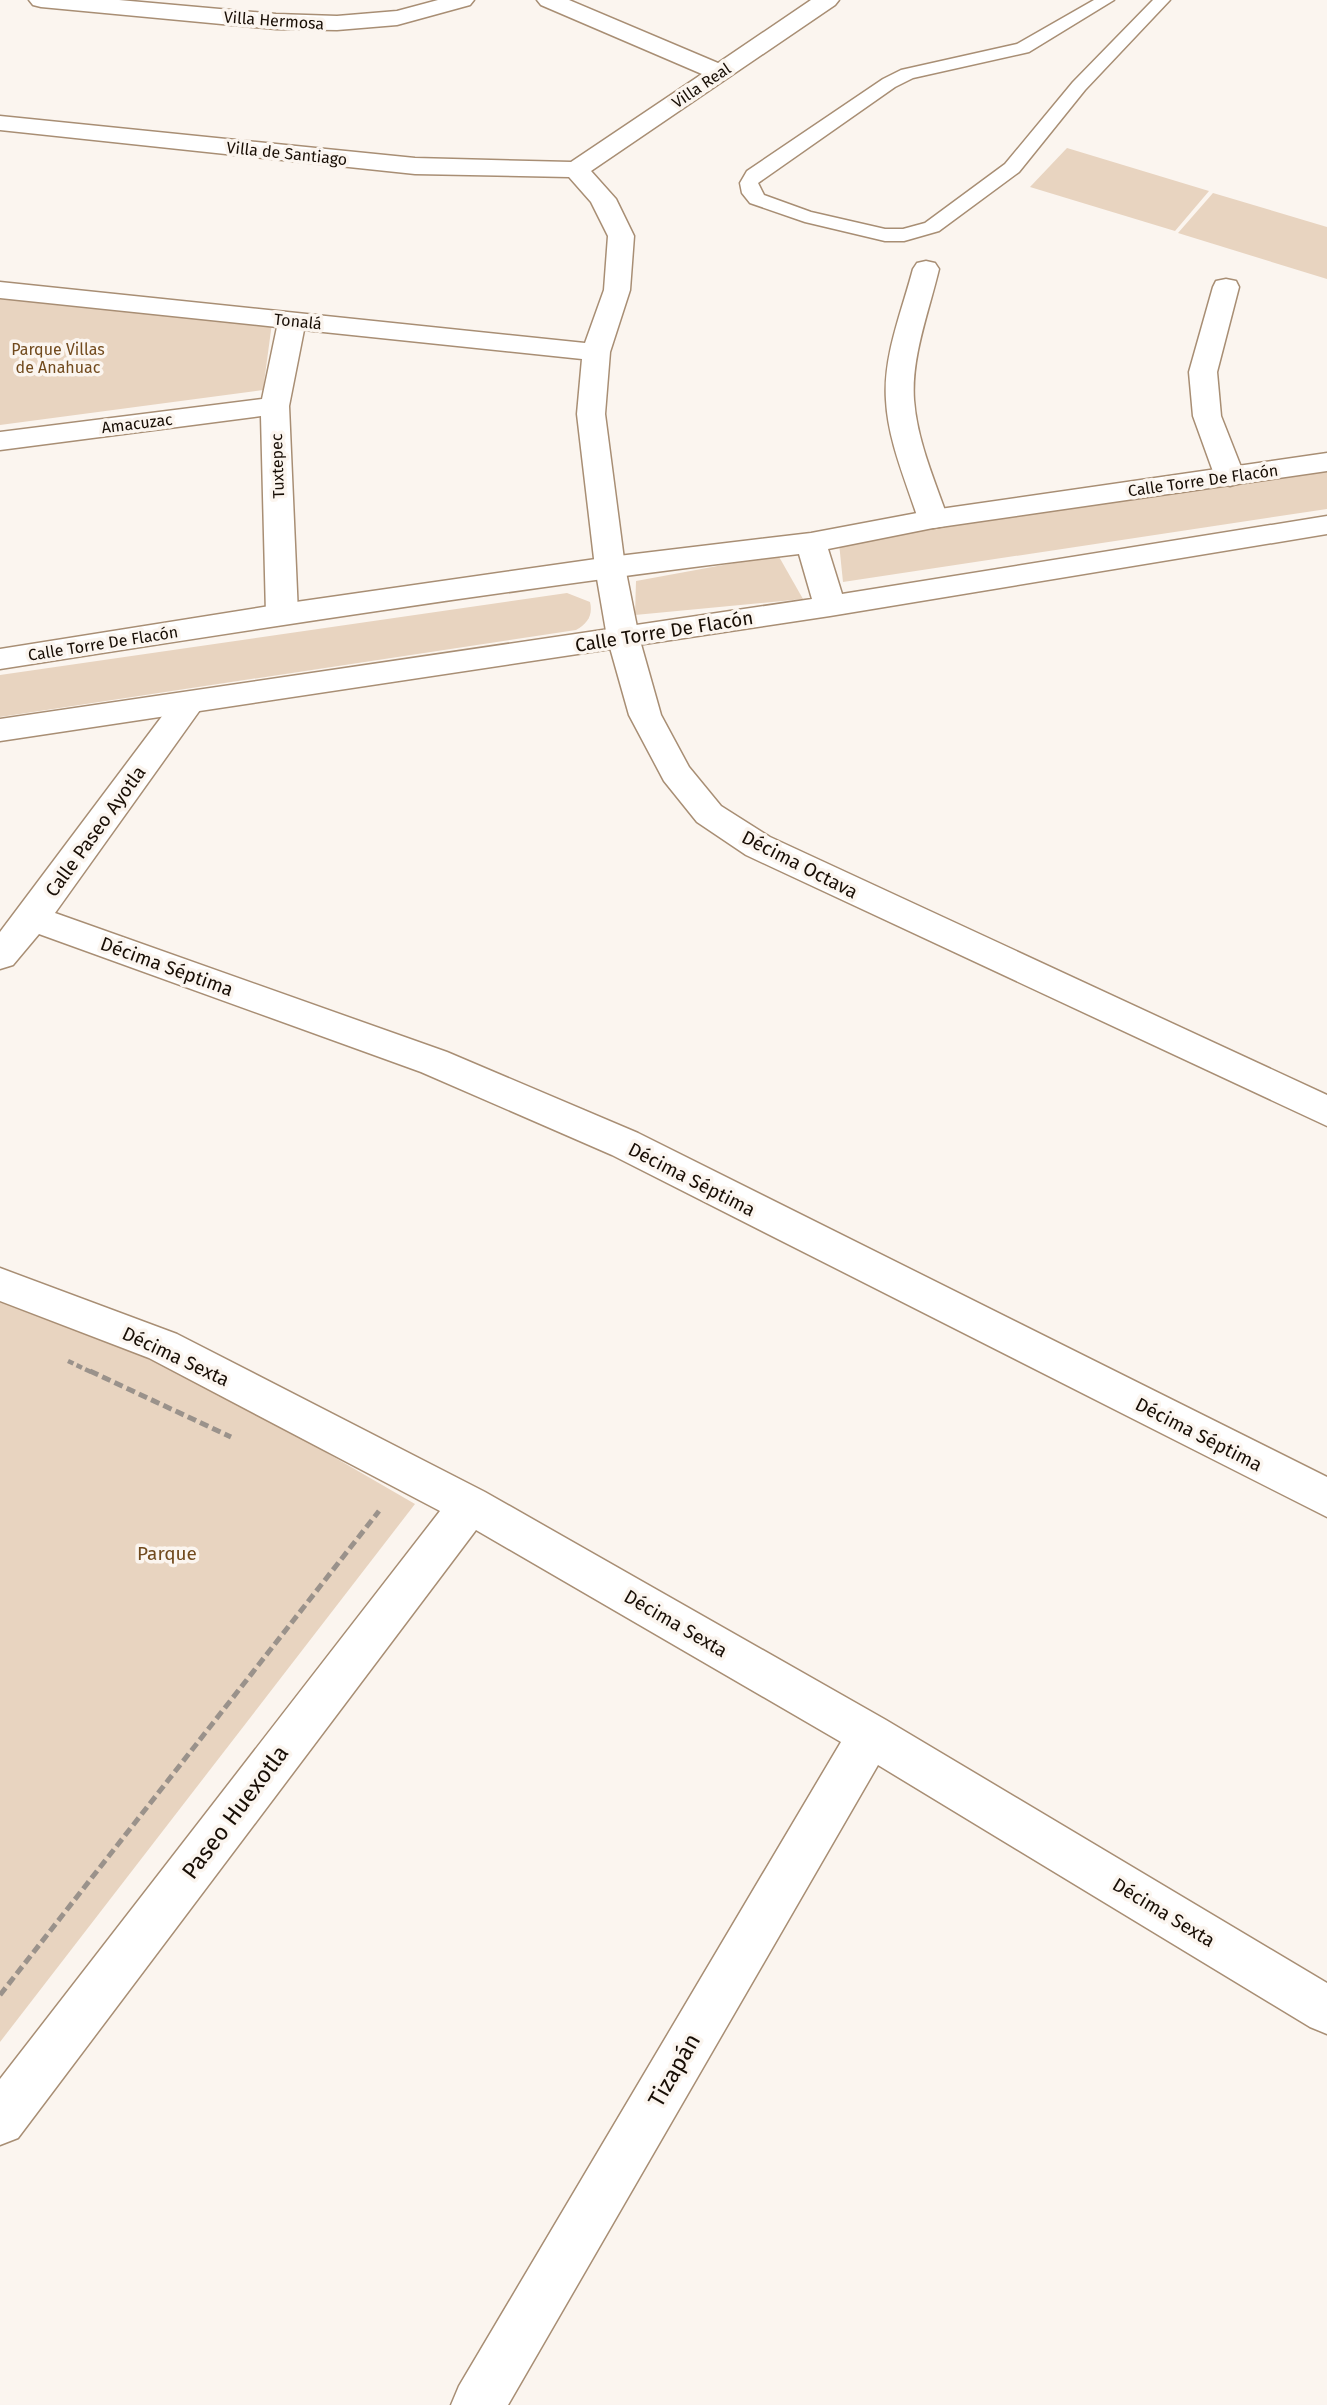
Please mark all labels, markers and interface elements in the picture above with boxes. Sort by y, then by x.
street label: Villa Hermosa [223,8,325,33]
street label: Villa Real [668,59,735,112]
street label: Villa de Santiago [226,138,348,169]
street label: Tonalá [273,310,323,333]
park label: Parque Villas de Anahuac [11,340,105,377]
street label: Amacuzac [100,410,174,437]
street label: Tuxtepec [267,433,288,499]
street label: Calle Torre De Flacón [1127,461,1279,500]
street label: Calle Torre De Flacón [573,606,755,657]
street label: Calle Torre De Flacón [27,622,179,665]
street label: Calle Paseo Ayotla [40,761,151,901]
street label: Décima Octava [738,825,862,904]
street label: Décima Séptima [97,932,236,1001]
street label: Décima Séptima [624,1138,759,1221]
street label: Décima Sexta [119,1322,233,1391]
street label: Décima Séptima [1131,1393,1266,1476]
park label: Parque [137,1542,197,1565]
street label: Décima Sexta [620,1585,732,1662]
street label: Paseo Huexotla [176,1740,294,1884]
street label: Décima Sexta [1108,1873,1219,1952]
street label: Tizapán [642,2028,706,2112]

